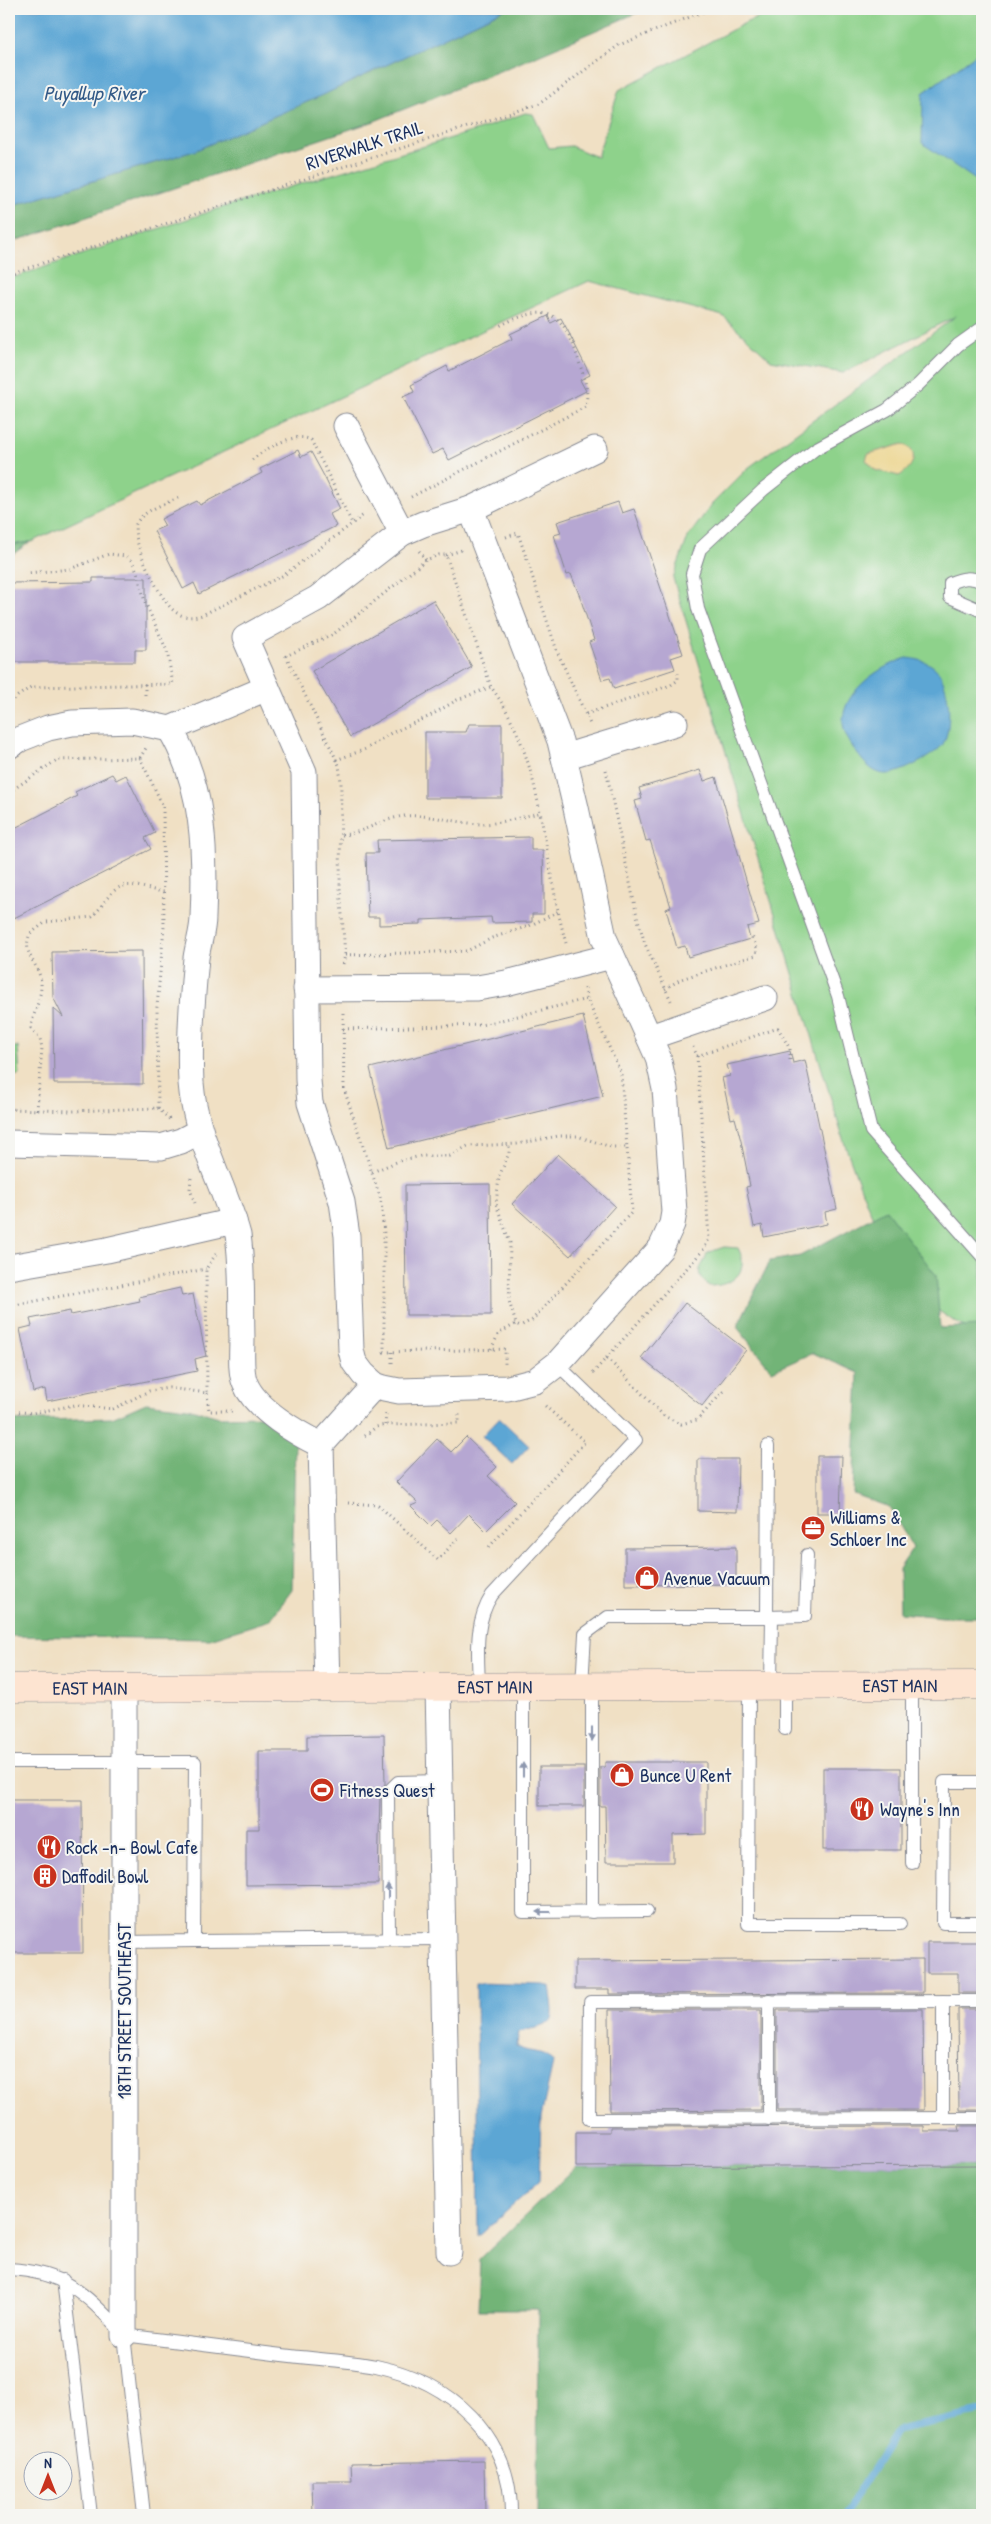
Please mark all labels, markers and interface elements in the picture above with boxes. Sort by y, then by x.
water label: Puyallup River [44,79,147,107]
street label: RIVERWALK TRAIL [302,114,426,176]
place label: Williams & Schloer Inc [830,1504,907,1552]
office icon: Williams & Schloer Inc [800,1515,826,1541]
shop icon: Avenue Vacuum [634,1565,660,1591]
place label: Avenue Vacuum [664,1565,770,1591]
street label: EAST MAIN [863,1672,937,1698]
street label: EAST MAIN [458,1673,532,1700]
street label: EAST MAIN [53,1675,127,1701]
one-way arrow [588,1727,596,1743]
one-way arrow [519,1761,527,1777]
shop icon: Bunce U Rent [609,1762,635,1788]
place label: Bunce U Rent [640,1762,732,1788]
sports icon: Fitness Quest [309,1777,335,1803]
place label: Fitness Quest [339,1777,435,1803]
restaurant icon: Wayne's Inn [849,1796,875,1822]
place label: Wayne's Inn [880,1796,960,1822]
restaurant icon: Rock -n- Bowl Cafe [36,1834,62,1860]
place label: Rock -n- Bowl Cafe [66,1834,198,1860]
building icon: Daffodil Bowl [32,1863,58,1889]
place label: Daffodil Bowl [62,1863,149,1889]
one-way arrow [384,1882,392,1898]
one-way arrow [535,1908,551,1916]
street label: 18TH STREET SOUTHEAST [111,1922,137,2099]
north arrow [22,2452,72,2502]
text: N [44,2453,52,2472]

